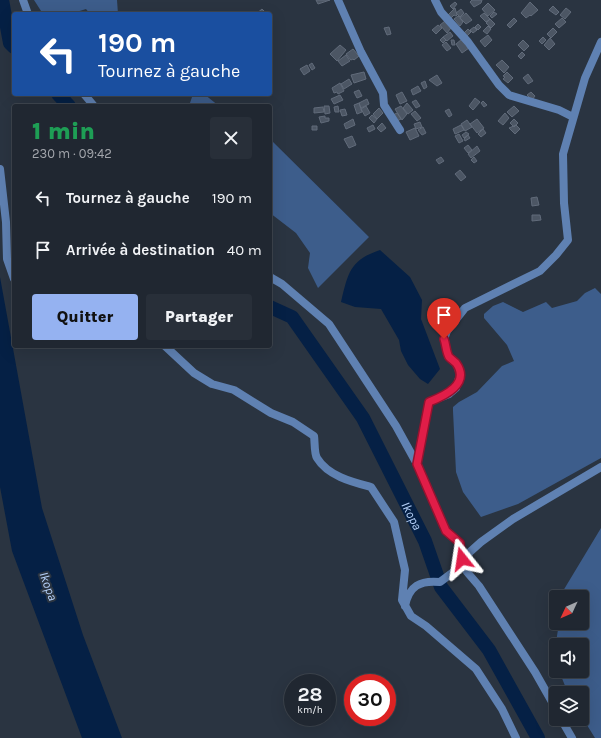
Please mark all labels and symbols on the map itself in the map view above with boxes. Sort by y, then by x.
pin [427,298,461,339]
water label: Ikopa [398,499,425,533]
position arrow [441,538,483,580]
water label: Ikopa [36,570,61,603]
north arrow [549,590,589,630]
speed limit sign: 30 [344,674,396,726]

